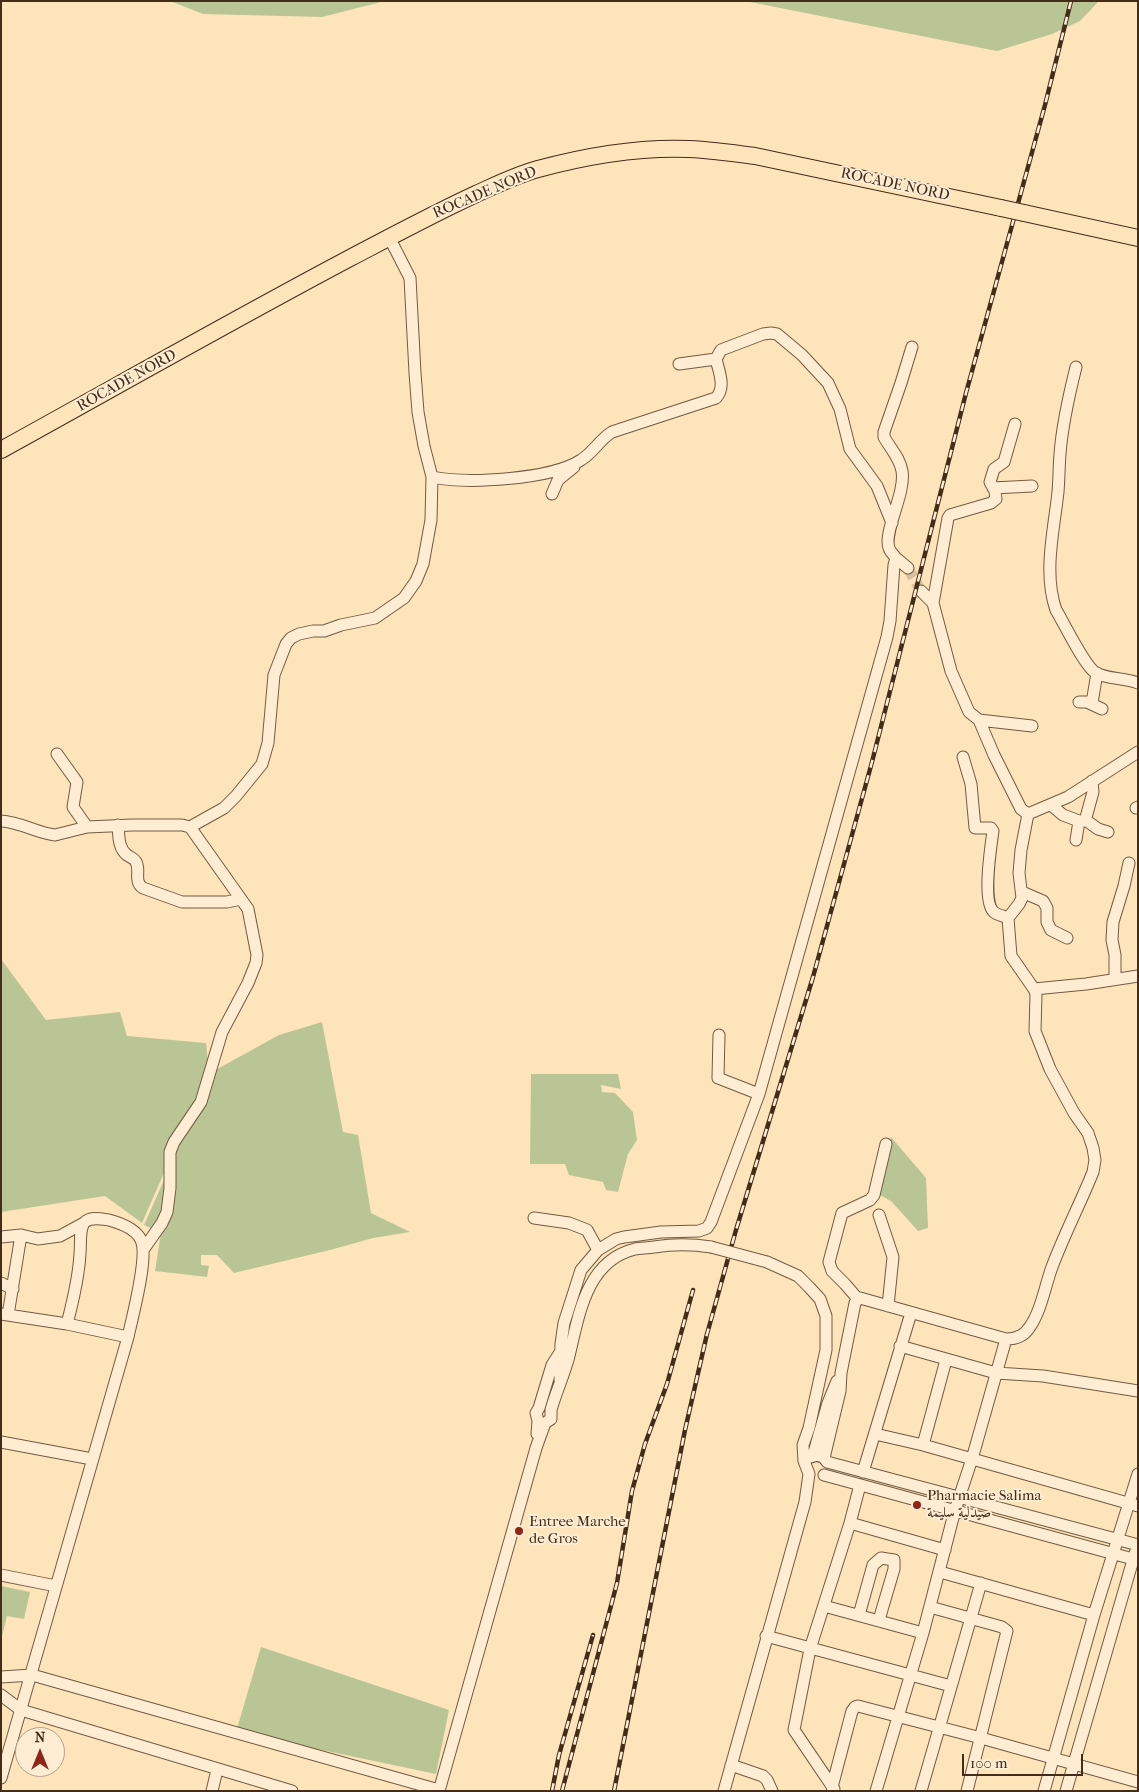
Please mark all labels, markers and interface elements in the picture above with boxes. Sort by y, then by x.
street label: ROCADE NORD [430,163,540,223]
street label: ROCADE NORD [839,165,951,205]
street label: ROCADE NORD [74,346,180,416]
place label: Pharmacie Salima صيدلية سليمة [927,1487,1041,1522]
marker: Pharmacie Salima صيدلية سليمة [911,1499,923,1511]
place label: Entree Marche de Gros [529,1513,626,1548]
marker: Entree Marche de Gros [513,1525,525,1537]
north arrow [15,1727,65,1777]
text: N [35,1729,45,1746]
scale bar [964,1744,1085,1776]
text: 100 m [970,1754,1008,1772]

